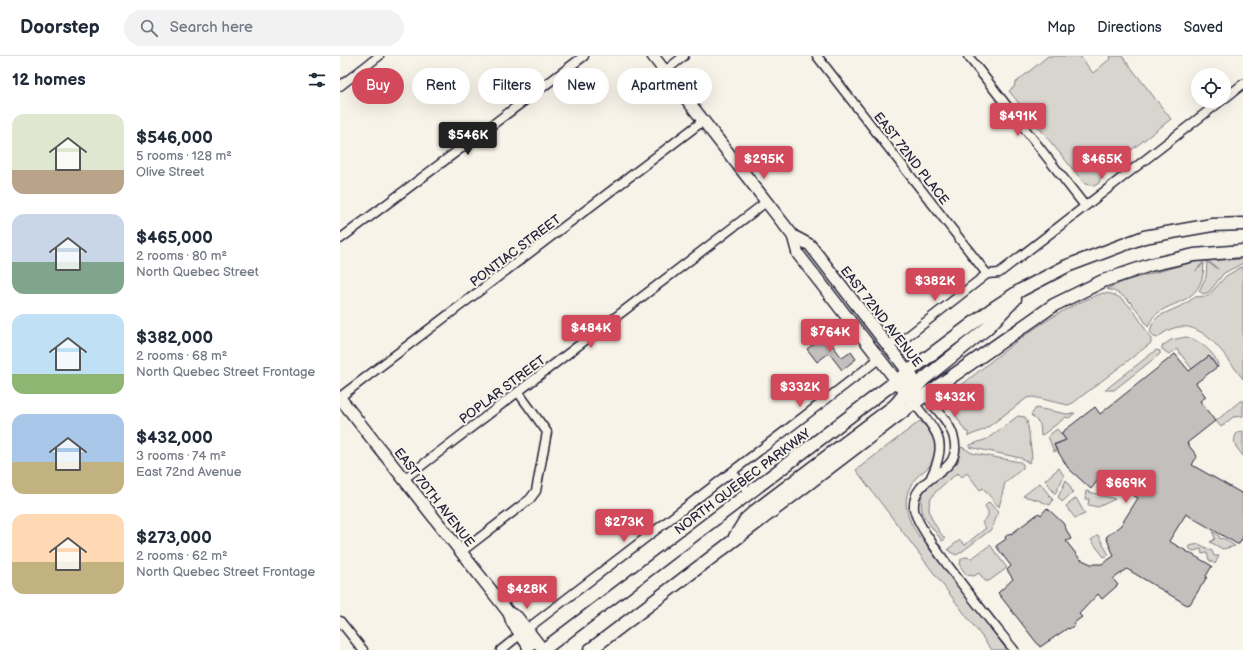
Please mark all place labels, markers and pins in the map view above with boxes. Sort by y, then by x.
pin: $491K [990,103,1046,137]
pin: $546K [440,122,496,156]
pin: $295K [736,146,792,180]
pin: $465K [1074,146,1130,180]
pin: $382K [907,268,963,302]
pin: $484K [563,315,619,349]
pin: $764K [802,319,858,353]
pin: $332K [772,374,828,408]
pin: $432K [927,384,983,418]
pin: $669K [1098,470,1154,504]
pin: $273K [596,509,652,543]
pin: $428K [499,576,555,610]

